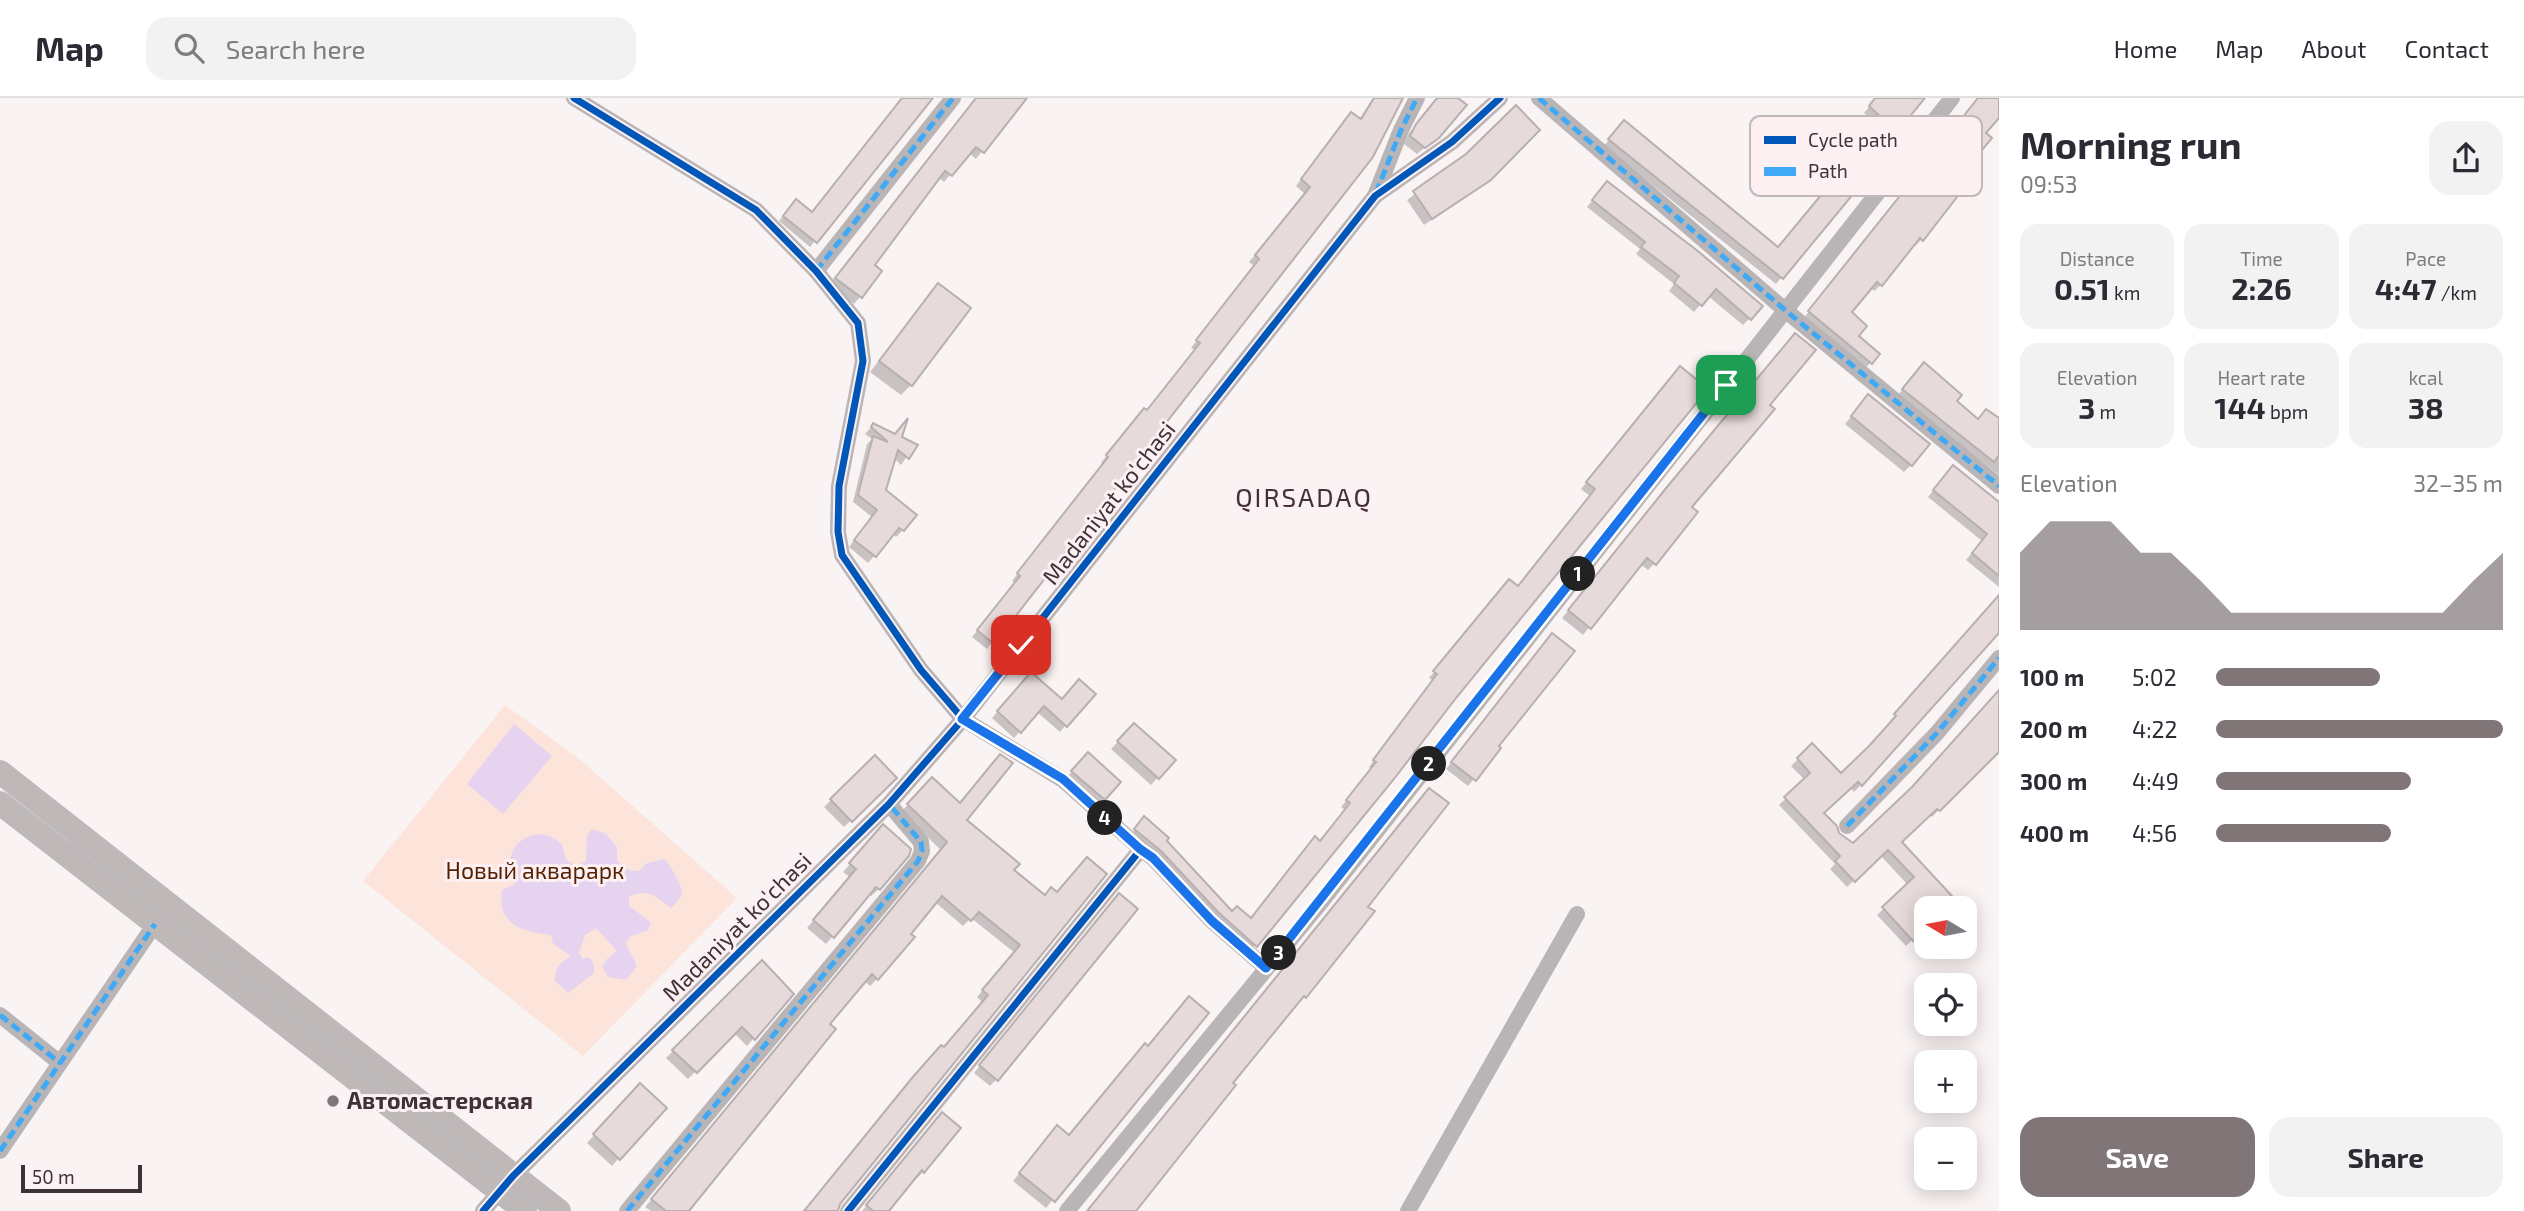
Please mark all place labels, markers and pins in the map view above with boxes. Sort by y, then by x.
pin [1696,355,1756,415]
pin: 1 [1560,556,1596,592]
pin [991,615,1051,675]
pin: 2 [1412,746,1446,782]
pin: 4 [1088,800,1122,836]
pin: 3 [1262,936,1296,970]
place label: Автомастерская [347,1086,533,1114]
marker: Автомастерская [325,1093,341,1109]

